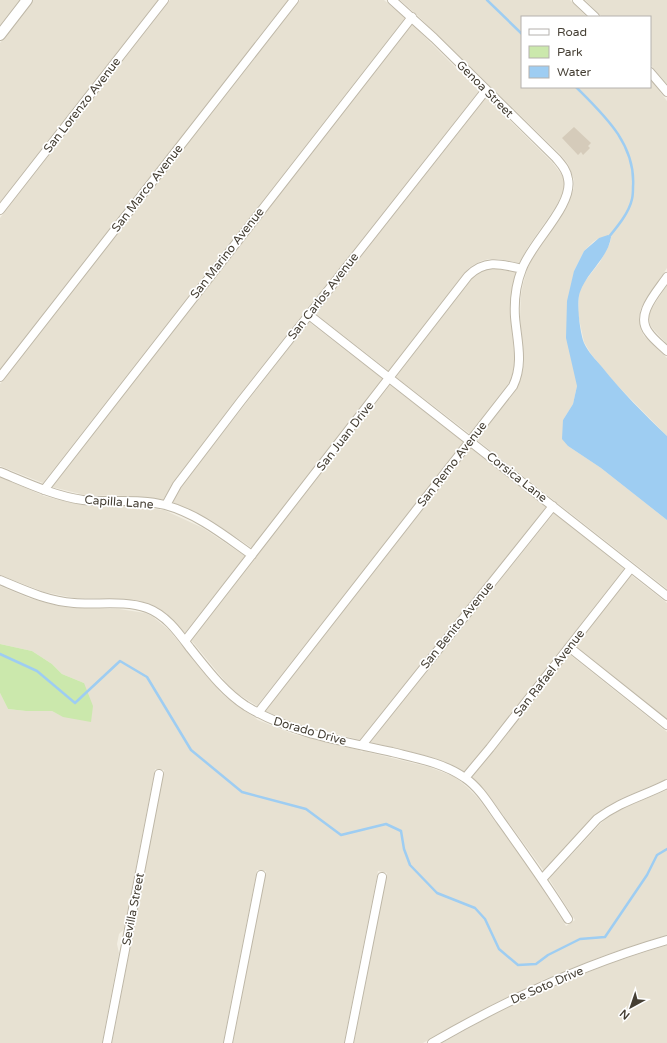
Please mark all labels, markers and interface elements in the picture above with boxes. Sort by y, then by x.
legend [521,16,651,88]
text: Road [557,25,587,39]
text: Park [557,45,583,59]
street label: San Lorenzo Avenue [41,55,124,155]
street label: Genoa Street [454,58,517,121]
text: Water [557,65,592,79]
street label: San Marco Avenue [109,141,186,234]
street label: San Marino Avenue [187,205,267,301]
street label: San Carlos Avenue [285,250,361,342]
street label: San Juan Drive [314,398,377,473]
street label: San Remo Avenue [414,418,490,509]
street label: Corsica Lane [484,449,550,505]
street label: Capilla Lane [84,493,154,511]
street label: San Benito Avenue [418,579,496,671]
street label: San Rafael Avenue [511,626,587,719]
street label: Dorado Drive [272,714,348,748]
street label: Sevilla Street [119,871,147,946]
street label: De Soto Drive [508,963,586,1007]
north arrow [611,987,651,1027]
text: N [617,1006,632,1022]

